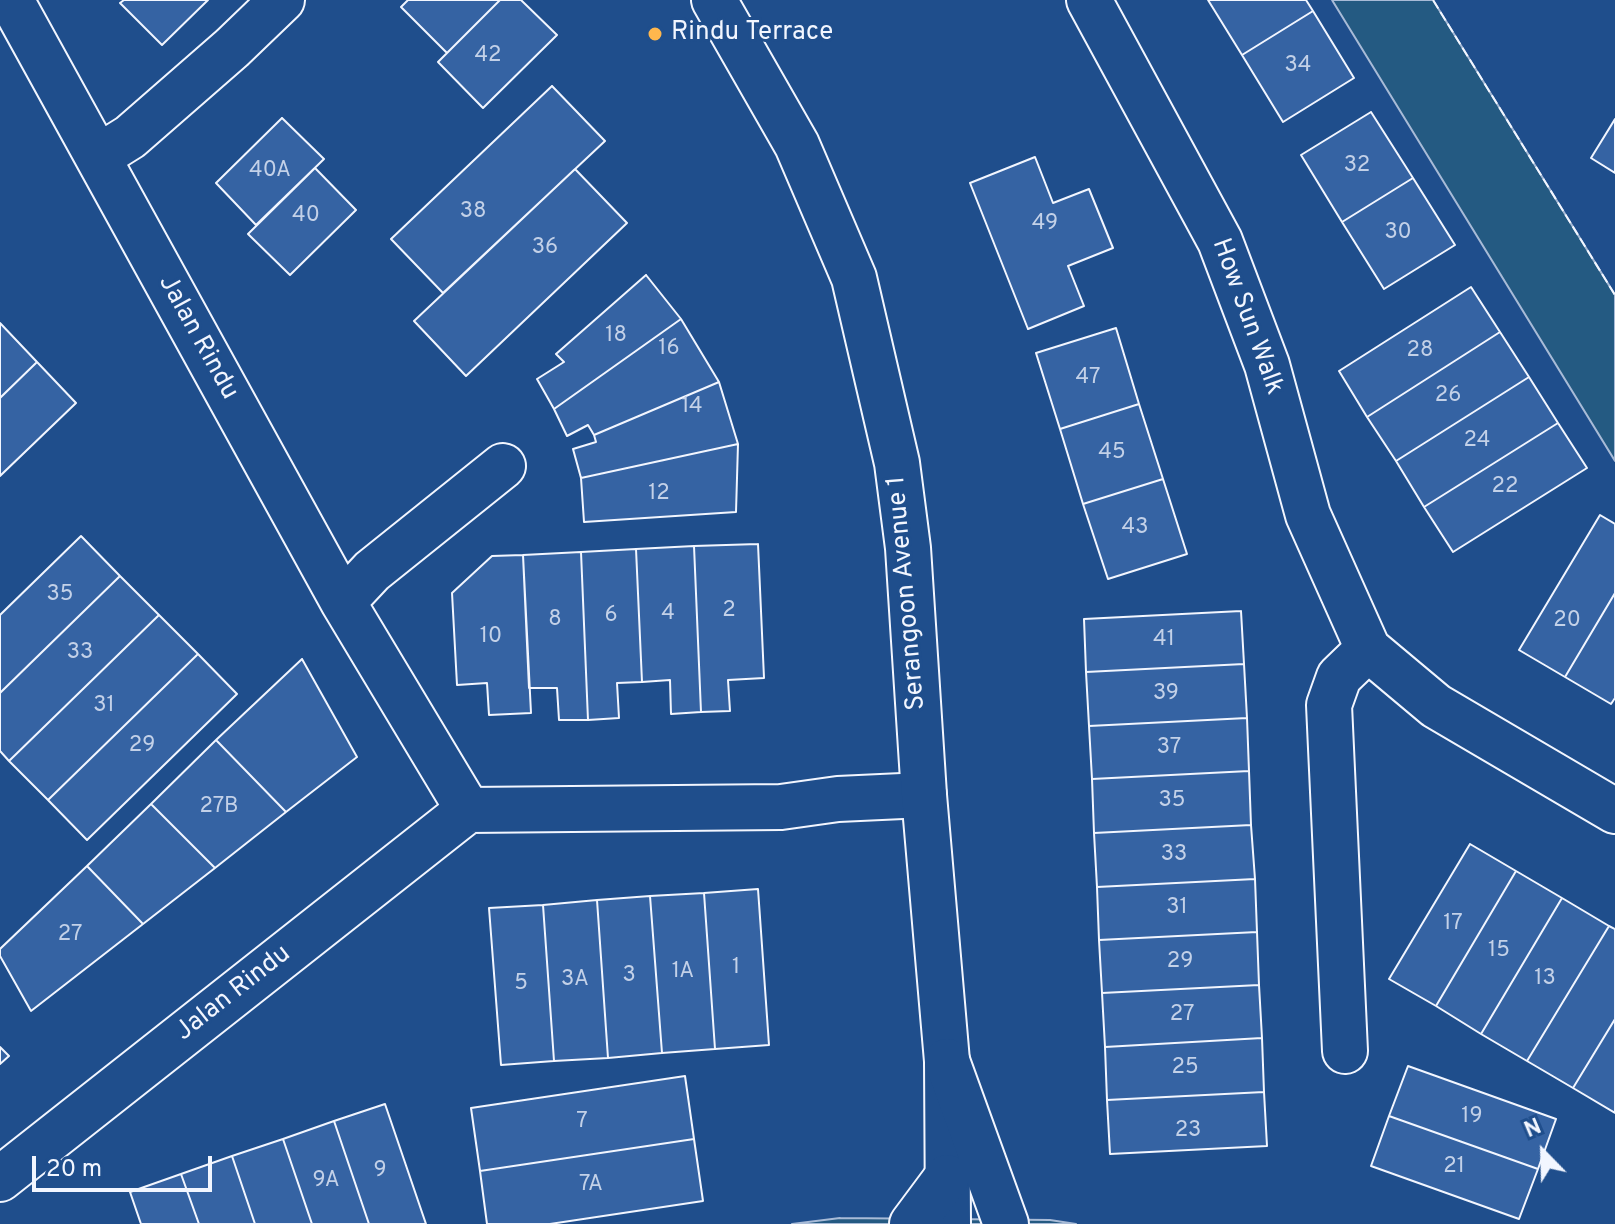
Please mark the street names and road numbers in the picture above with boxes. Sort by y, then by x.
street label: How Sun Walk [1203,235,1289,399]
street label: Jalan Rindu [150,270,244,406]
street label: Serangoon Avenue 1 [882,474,934,712]
street label: Jalan Rindu [170,939,298,1049]

